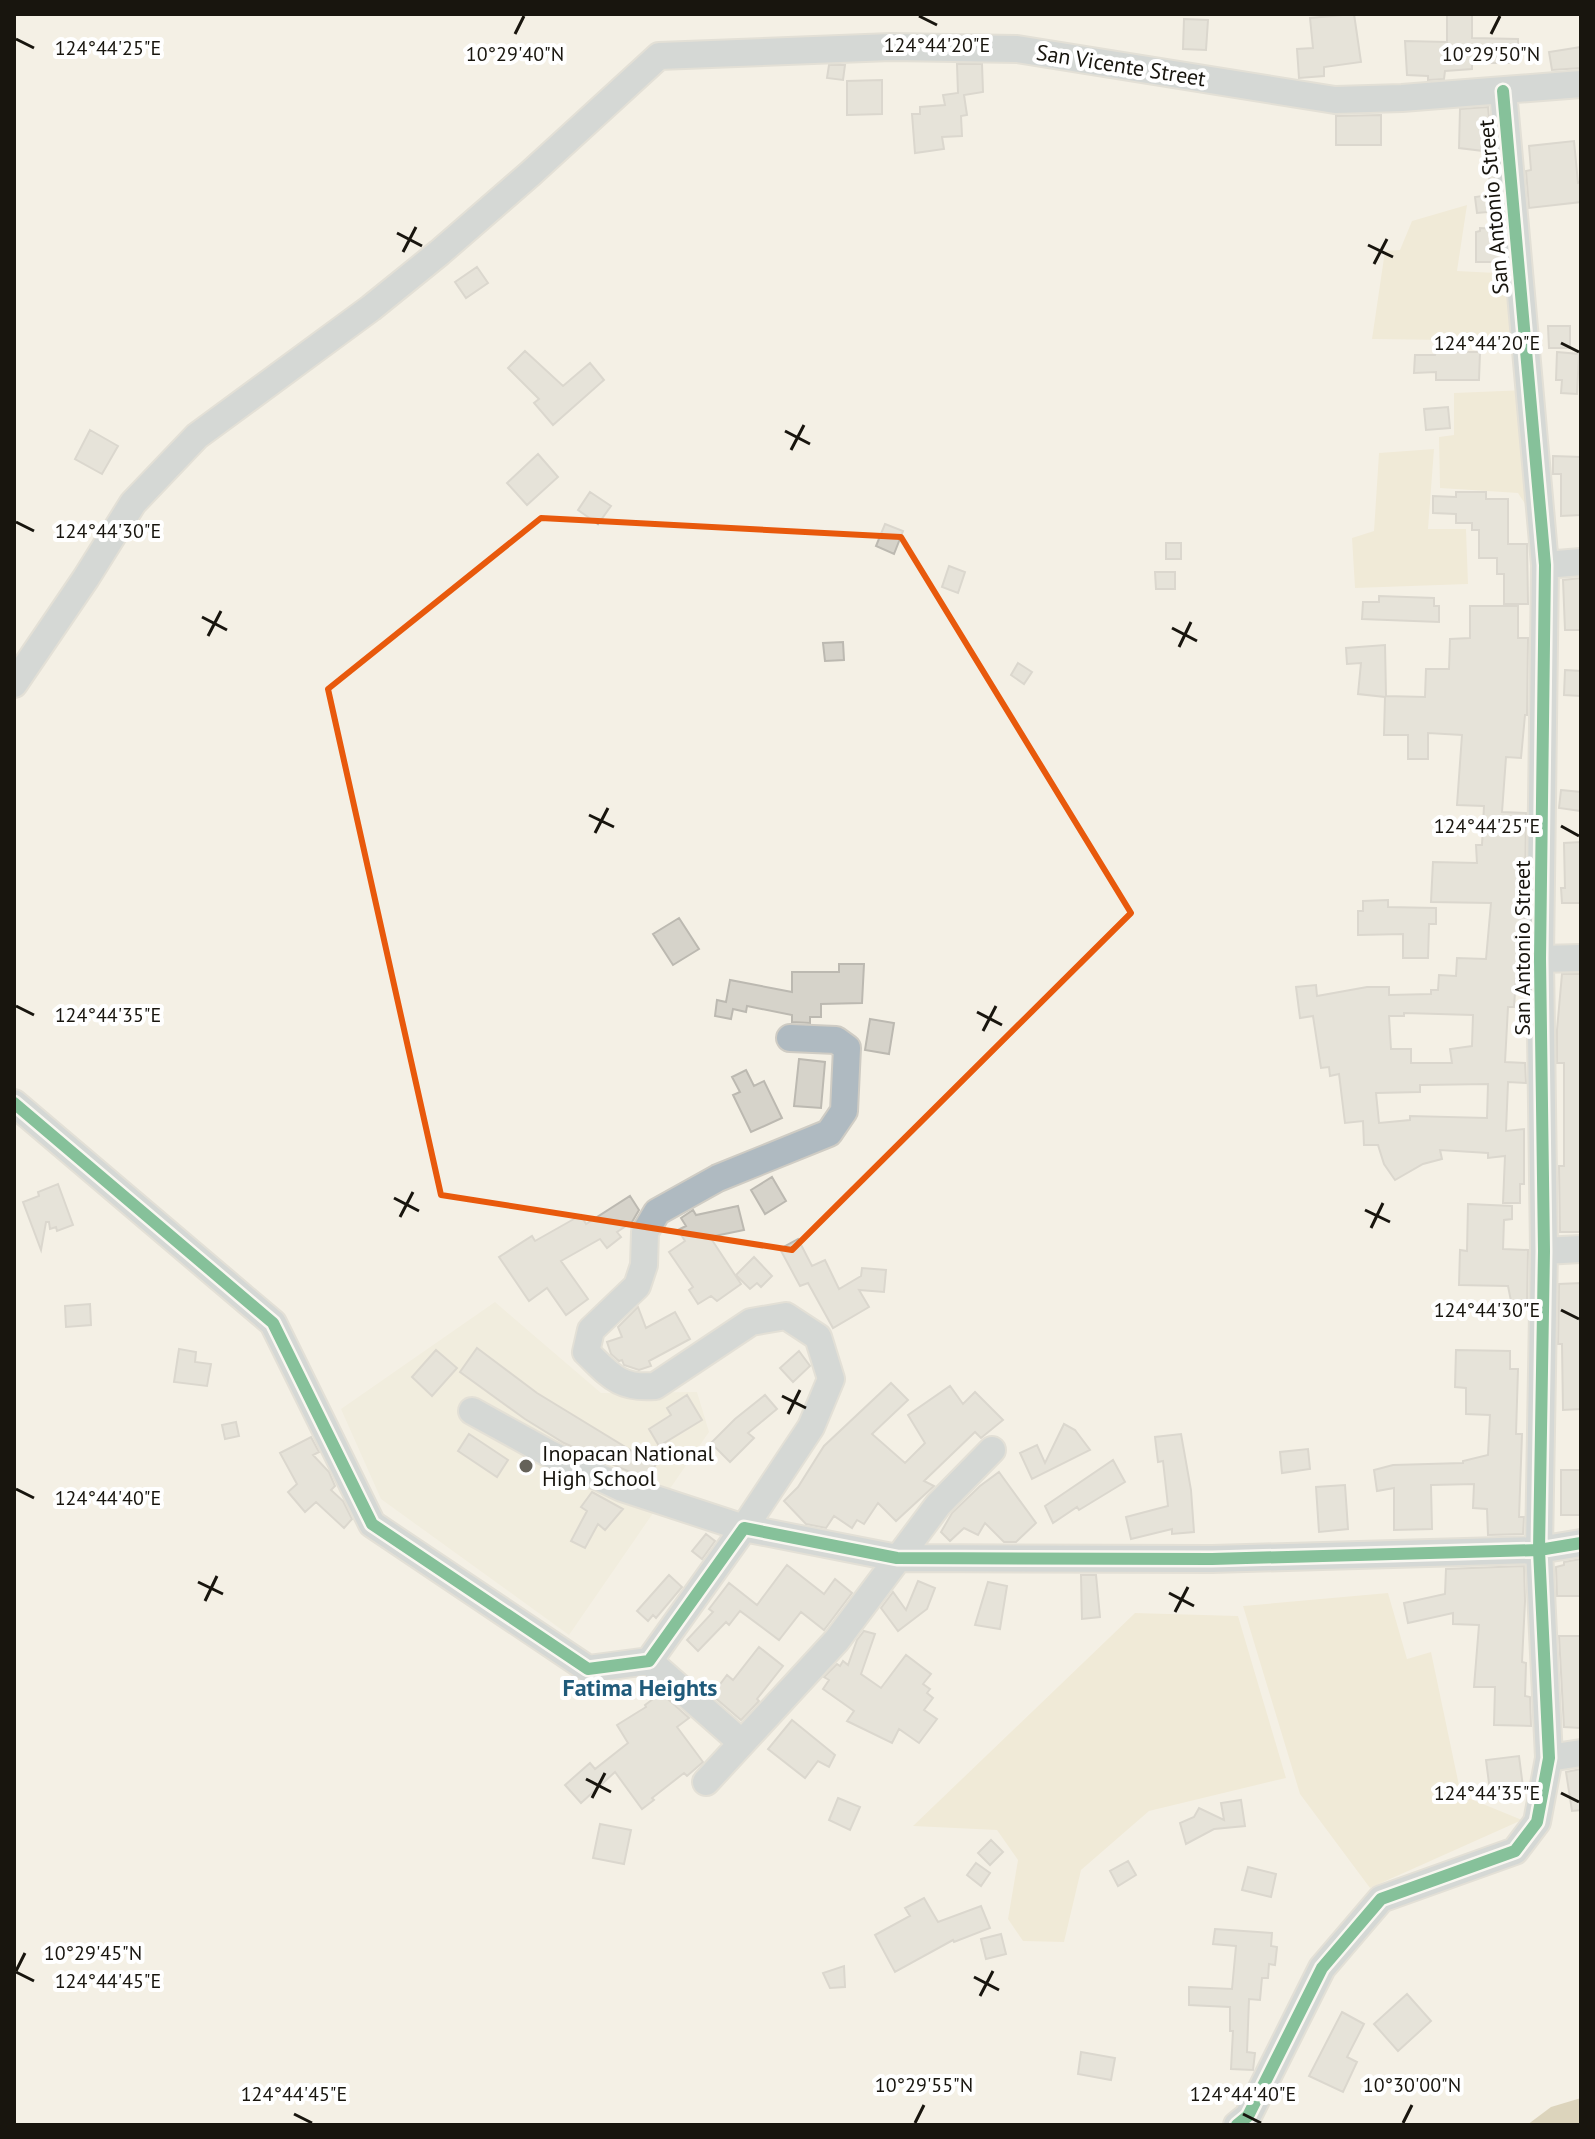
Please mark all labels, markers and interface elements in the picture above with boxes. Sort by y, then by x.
text: 124°44'20"E [884,32,990,58]
text: 124°44'25"E [55,35,161,61]
street label: San Vicente Street [1034,38,1208,92]
text: 10°29'40"N [466,41,564,67]
text: 10°29'50"N [1442,41,1540,67]
street label: San Antonio Street [1471,118,1515,296]
text: 124°44'20"E [1434,330,1540,356]
text: 124°44'30"E [55,518,161,544]
text: 124°44'25"E [1434,813,1540,839]
street label: San Antonio Street [1508,860,1536,1036]
text: 124°44'35"E [55,1002,161,1028]
text: 124°44'30"E [1434,1297,1540,1323]
place label: Inopacan National High School [542,1439,715,1492]
marker: Inopacan National High School [517,1457,535,1475]
text: 124°44'40"E [55,1485,161,1511]
district label: Fatima Heights [563,1672,717,1703]
text: 124°44'35"E [1434,1780,1540,1806]
text: 10°29'45"N [44,1940,142,1966]
text: 124°44'45"E [55,1968,161,1994]
text: 10°29'55"N [875,2072,973,2098]
text: 10°30'00"N [1363,2072,1461,2098]
text: 124°44'45"E [241,2081,347,2107]
text: 124°44'40"E [1190,2081,1296,2107]

